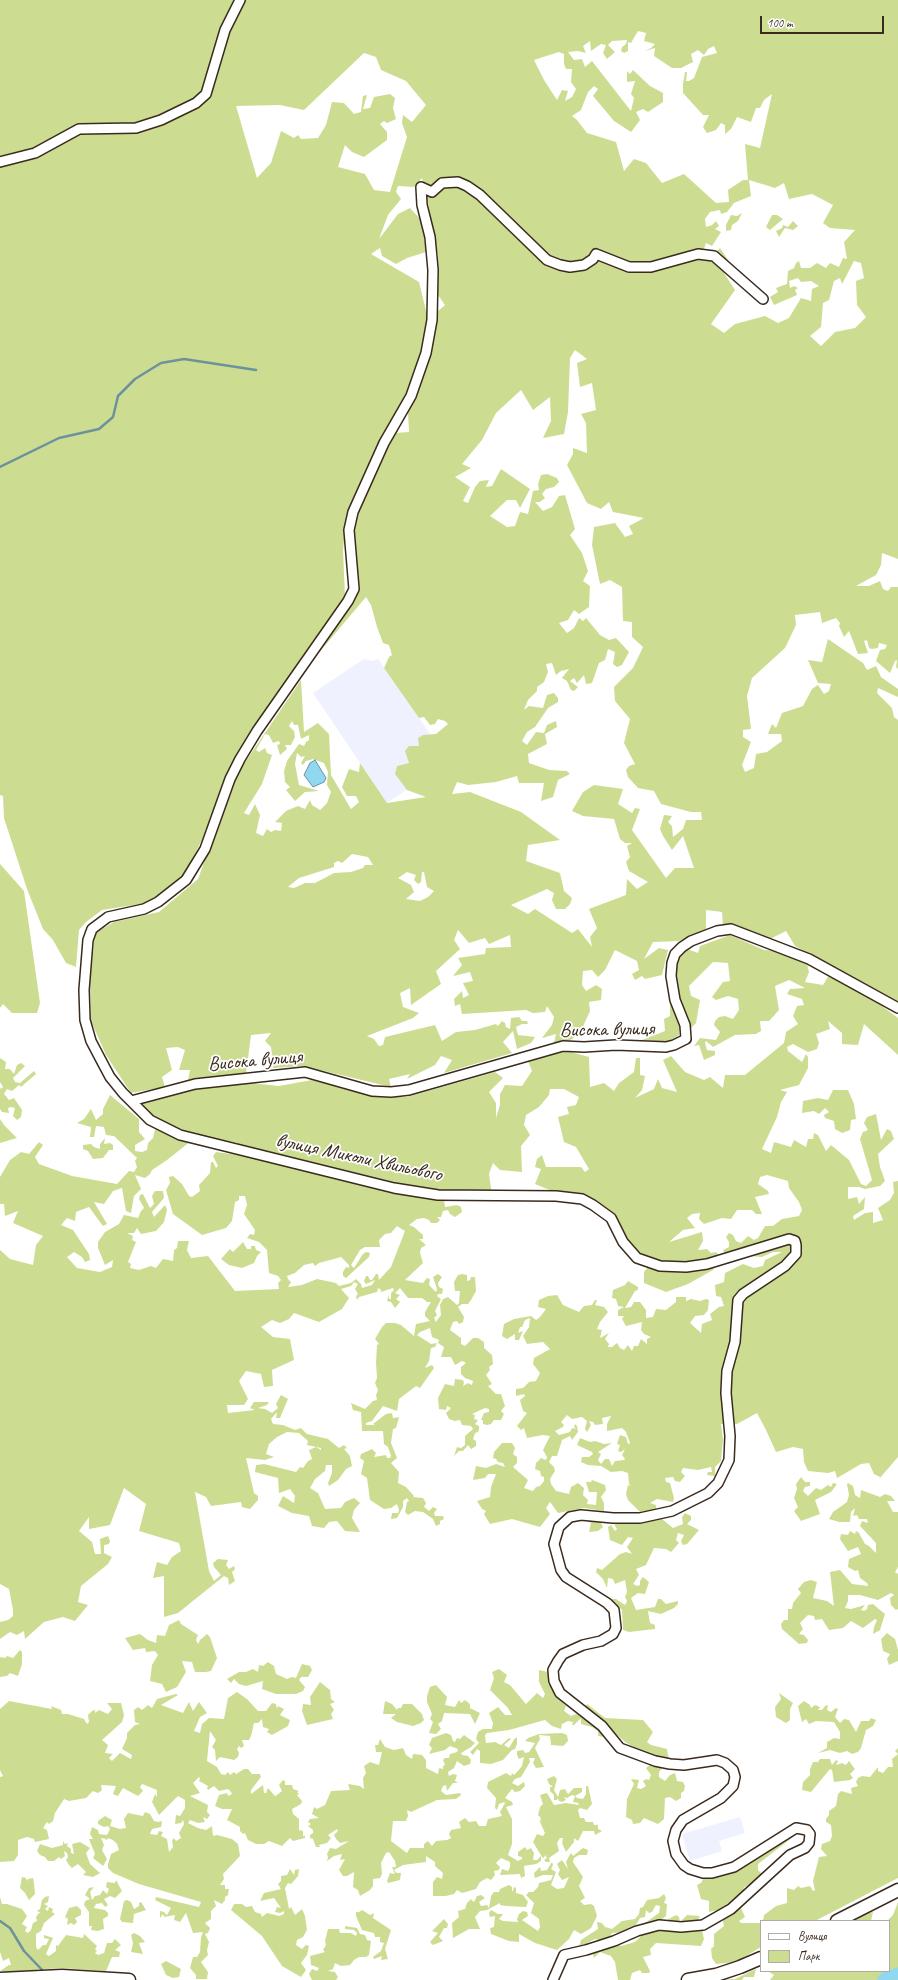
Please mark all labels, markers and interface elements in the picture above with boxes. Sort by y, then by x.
scale bar [762,8,886,34]
text: 100 m [767,15,793,31]
street label: Висока вулиця [560,1017,654,1043]
street label: Висока вулиця [207,1045,303,1077]
street label: вулиця Миколи Хвильового [274,1129,444,1187]
legend [760,1920,890,1972]
text: Вулиця [798,1928,826,1944]
text: Парк [798,1948,819,1964]

